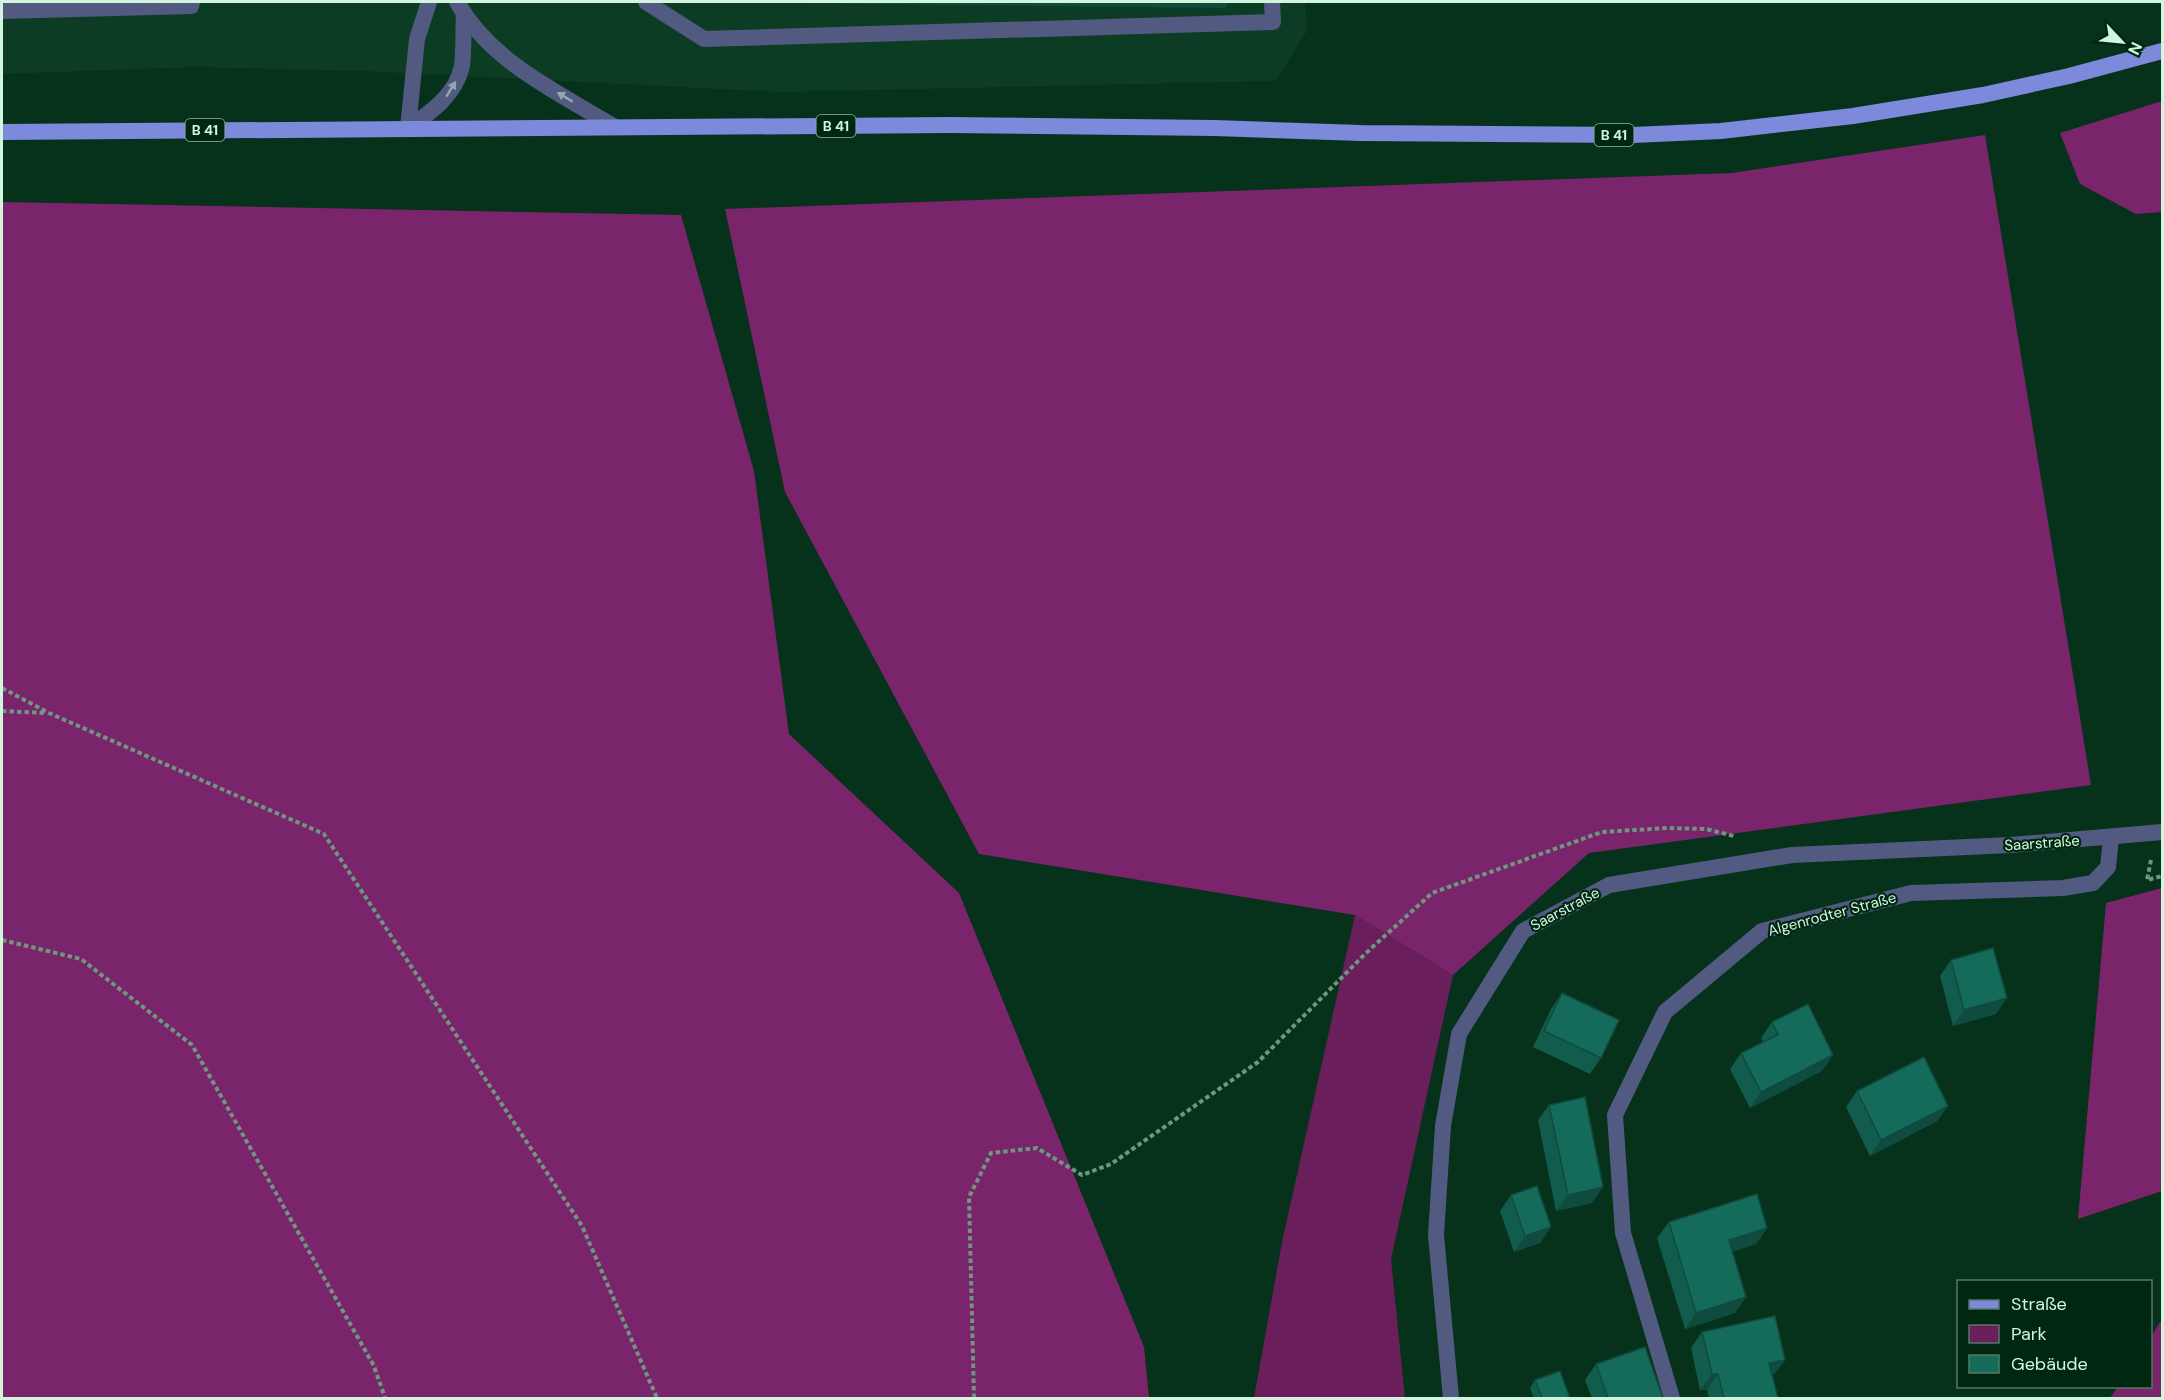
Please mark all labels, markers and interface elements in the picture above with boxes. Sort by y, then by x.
north arrow [2092,12,2152,72]
text: N [2123,39,2147,58]
one-way arrow [445,81,456,97]
one-way arrow [556,92,573,102]
road number: B 41 [816,115,856,137]
road number: B 41 [186,119,224,141]
road number: B 41 [1594,124,1634,146]
street label: Saarstraße [2004,830,2080,856]
street label: Saarstraße [1527,882,1603,936]
street label: Algenrodter Straße [1766,887,1898,941]
legend [1957,1280,2152,1388]
text: Straße [2011,1292,2067,1316]
text: Park [2011,1322,2047,1346]
text: Gebäude [2011,1352,2088,1376]

